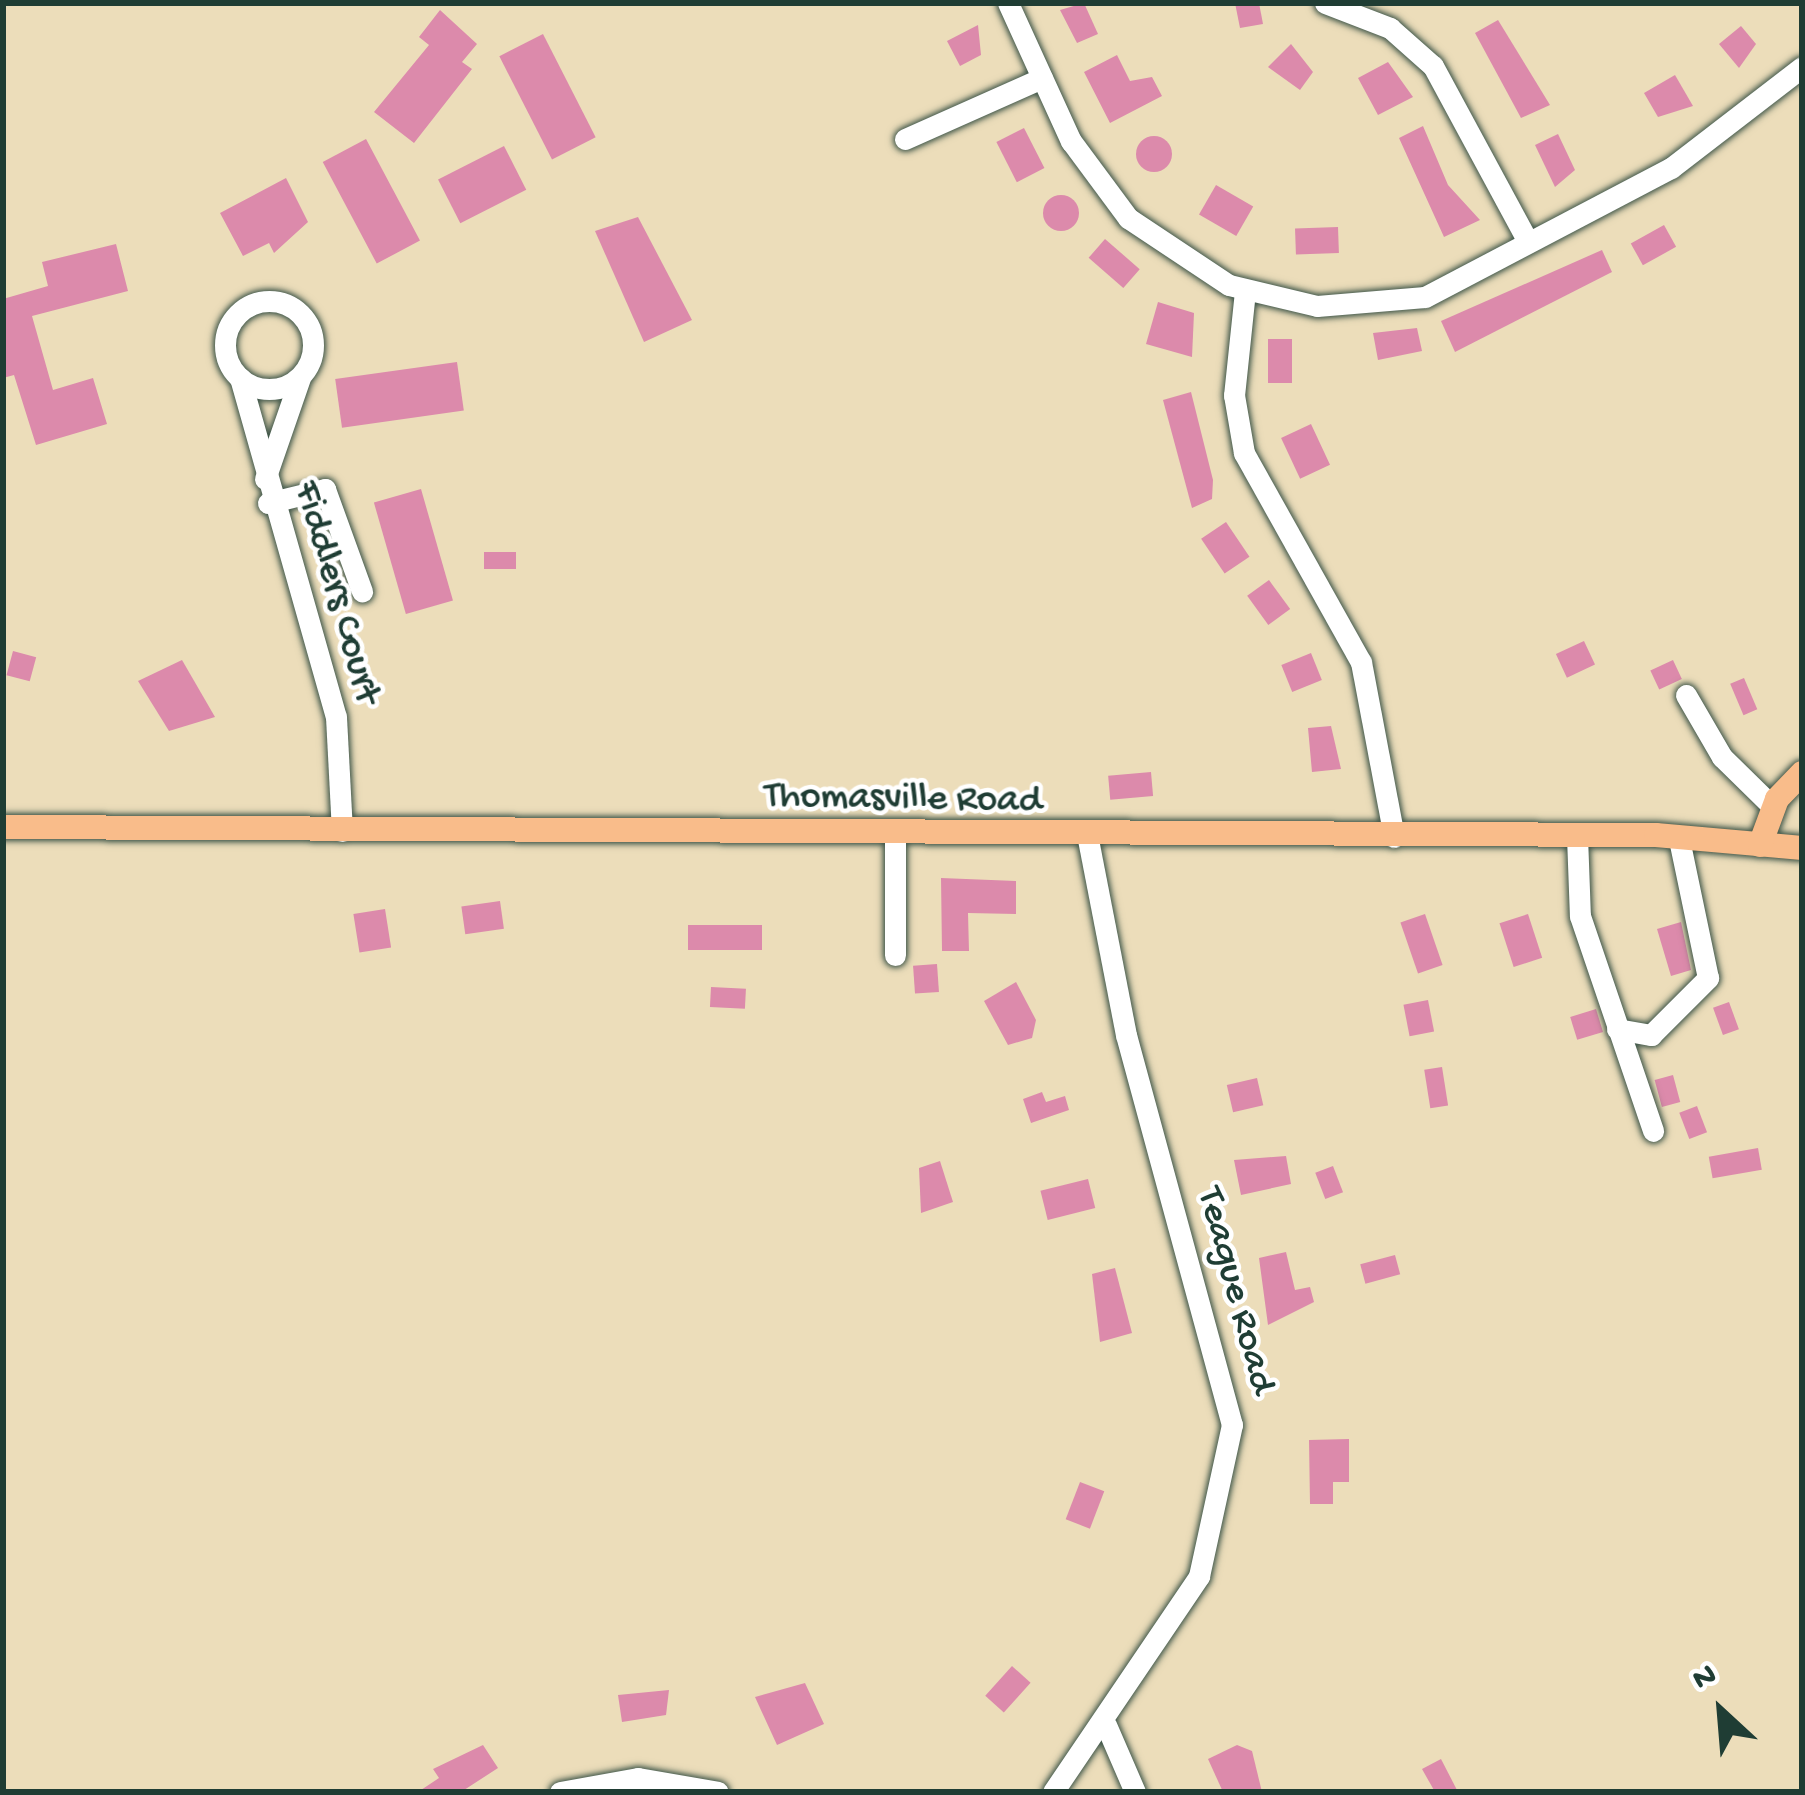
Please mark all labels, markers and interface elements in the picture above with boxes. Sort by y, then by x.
street label: Fiddlers Court [281,476,389,710]
street label: Thomasville Road [764,774,1042,826]
street label: Teague Road [1184,1183,1284,1399]
north arrow [1661,1651,1781,1771]
text: N [1687,1657,1723,1700]

